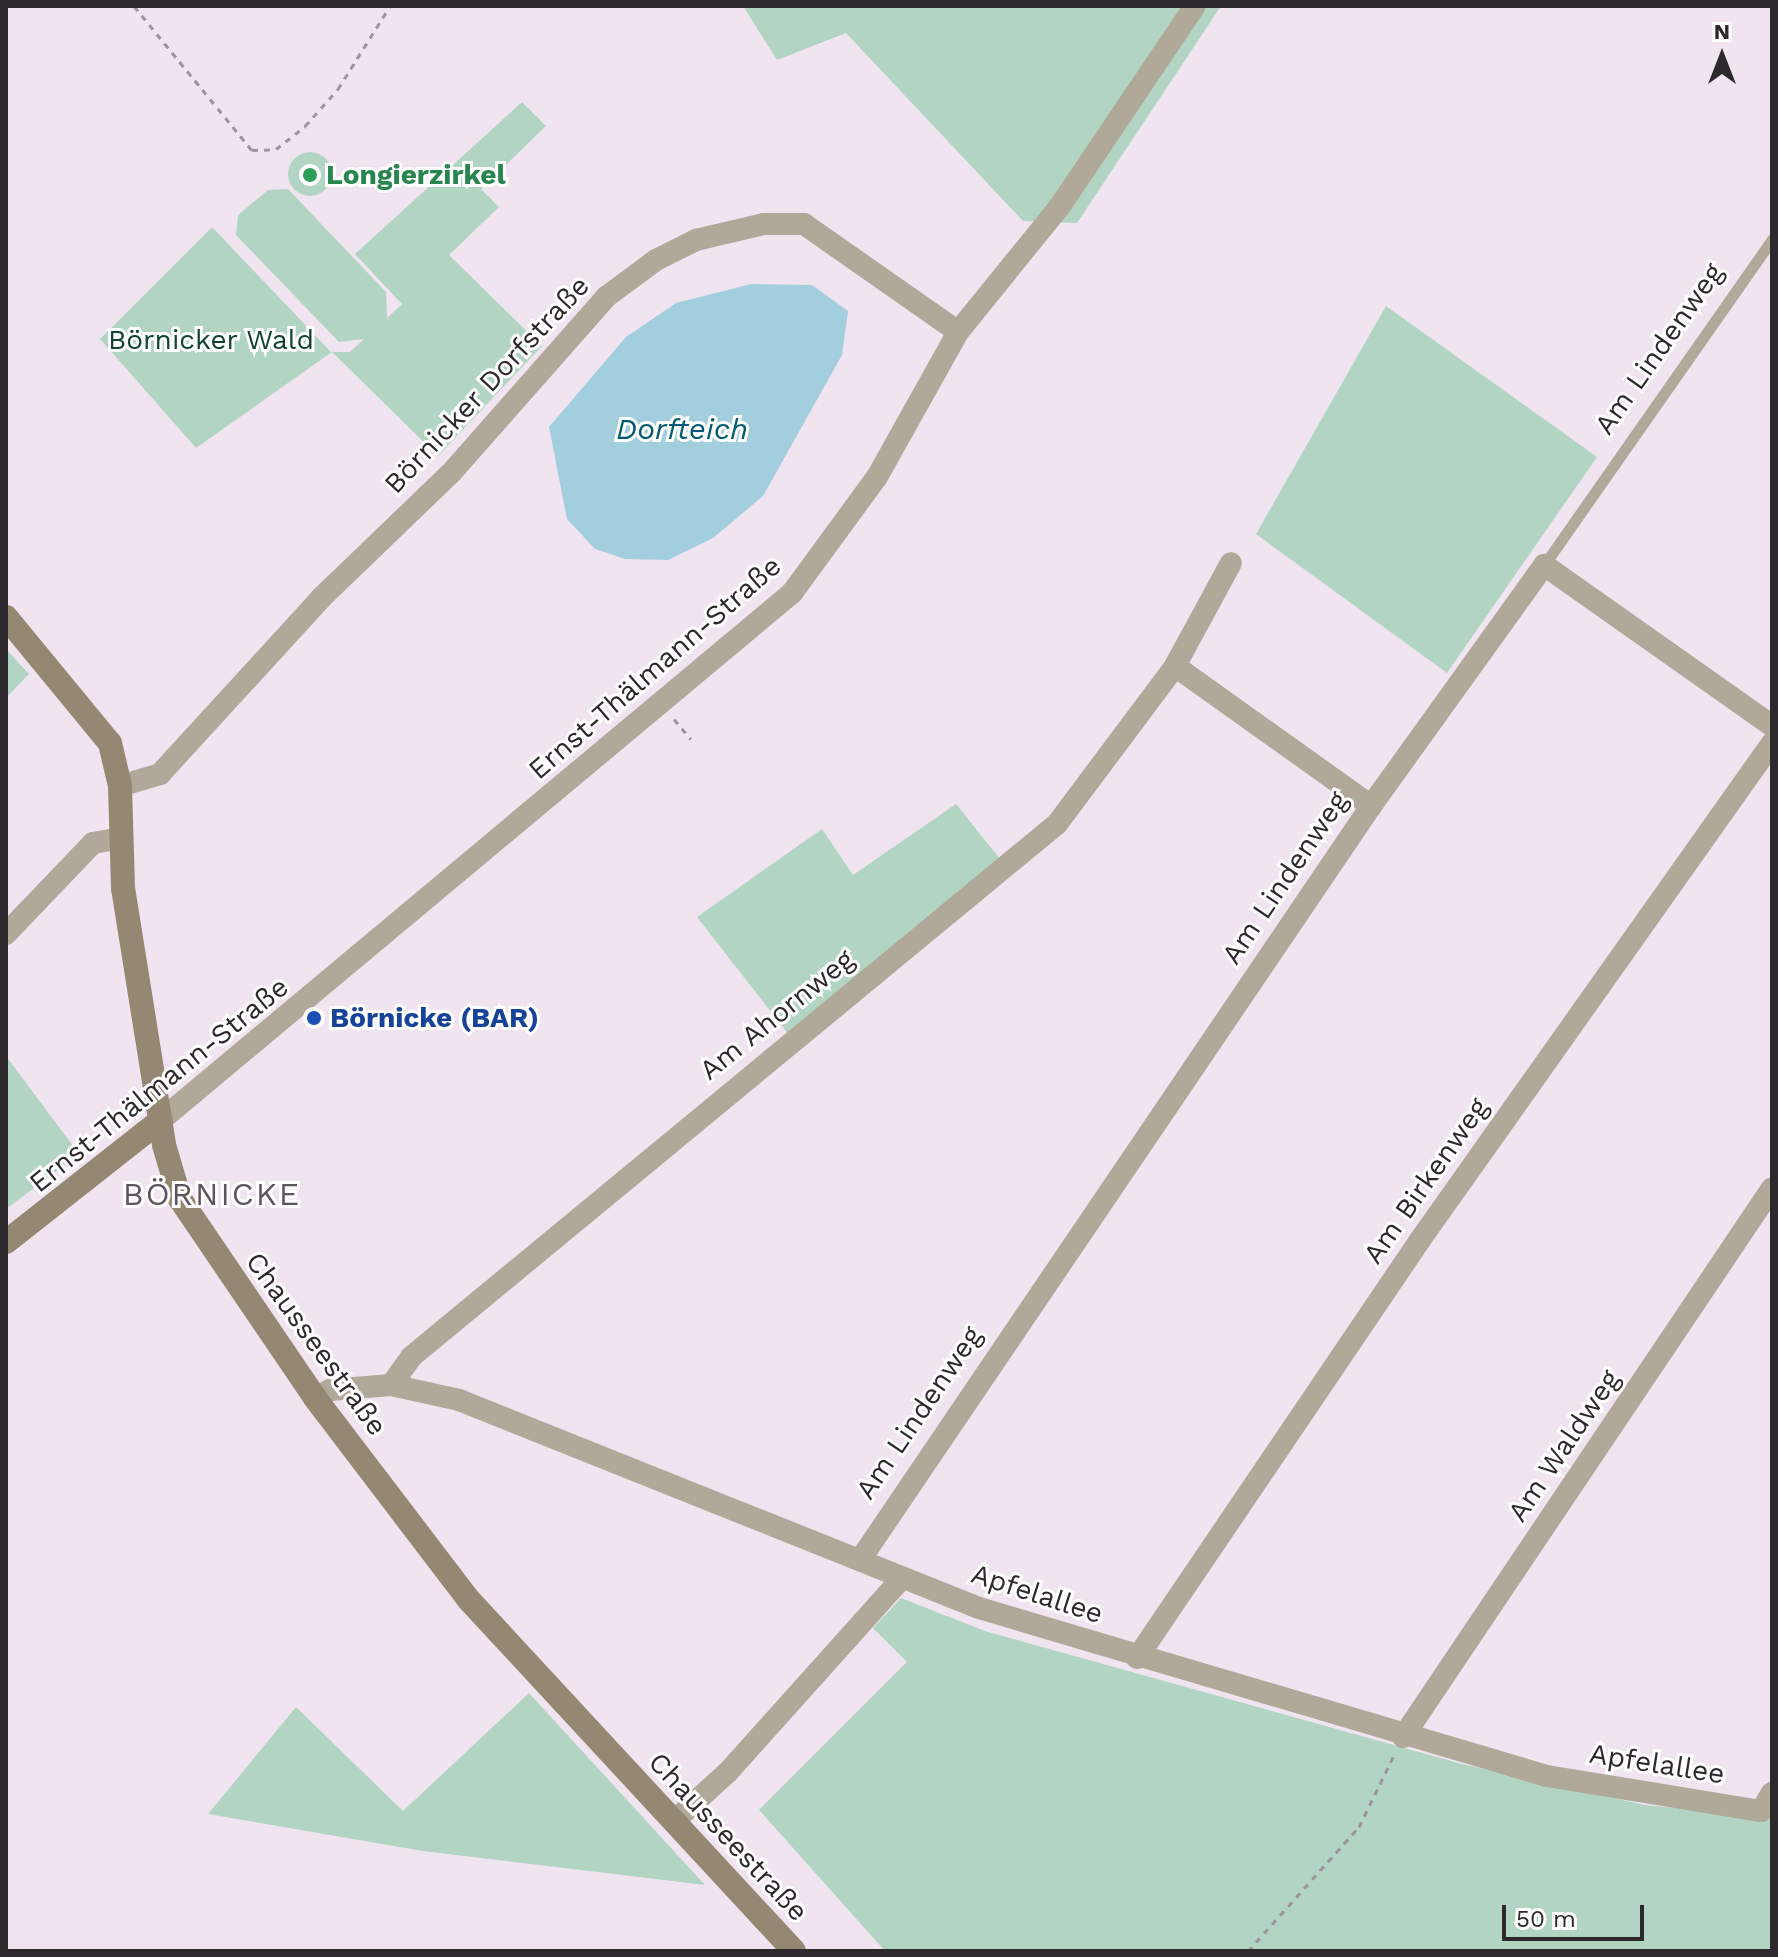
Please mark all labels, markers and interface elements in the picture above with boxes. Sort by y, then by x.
north arrow [1682,16,1762,96]
text: N [1714,19,1730,44]
place label: Longierzirkel [326,158,506,192]
marker: Longierzirkel [301,166,319,184]
street label: Am Lindenweg [1588,257,1730,441]
street label: Börnicker Dorfstraße [377,269,597,501]
park label: Börnicker Wald [107,323,315,357]
water label: Dorfteich [616,411,748,447]
street label: Ernst-Thälmann-Straße [522,549,788,787]
street label: Am Lindenweg [1215,785,1355,971]
street label: Am Ahornweg [693,942,861,1088]
street label: Ernst-Thälmann-Straße [23,970,295,1200]
place label: Börnicke (BAR) [330,1001,539,1035]
marker: Börnicke (BAR) [305,1009,323,1027]
street label: Am Birkenweg [1356,1092,1496,1270]
district label: BÖRNICKE [123,1175,301,1213]
street label: Chausseestraße [238,1246,394,1442]
street label: Am Lindenweg [849,1320,989,1506]
street label: Am Waldweg [1501,1363,1627,1529]
street label: Apfelallee [967,1557,1107,1631]
street label: Apfelallee [1587,1737,1727,1791]
street label: Chausseestraße [641,1746,815,1928]
scale bar [1506,1889,1648,1939]
text: 50 m [1516,1905,1576,1933]

